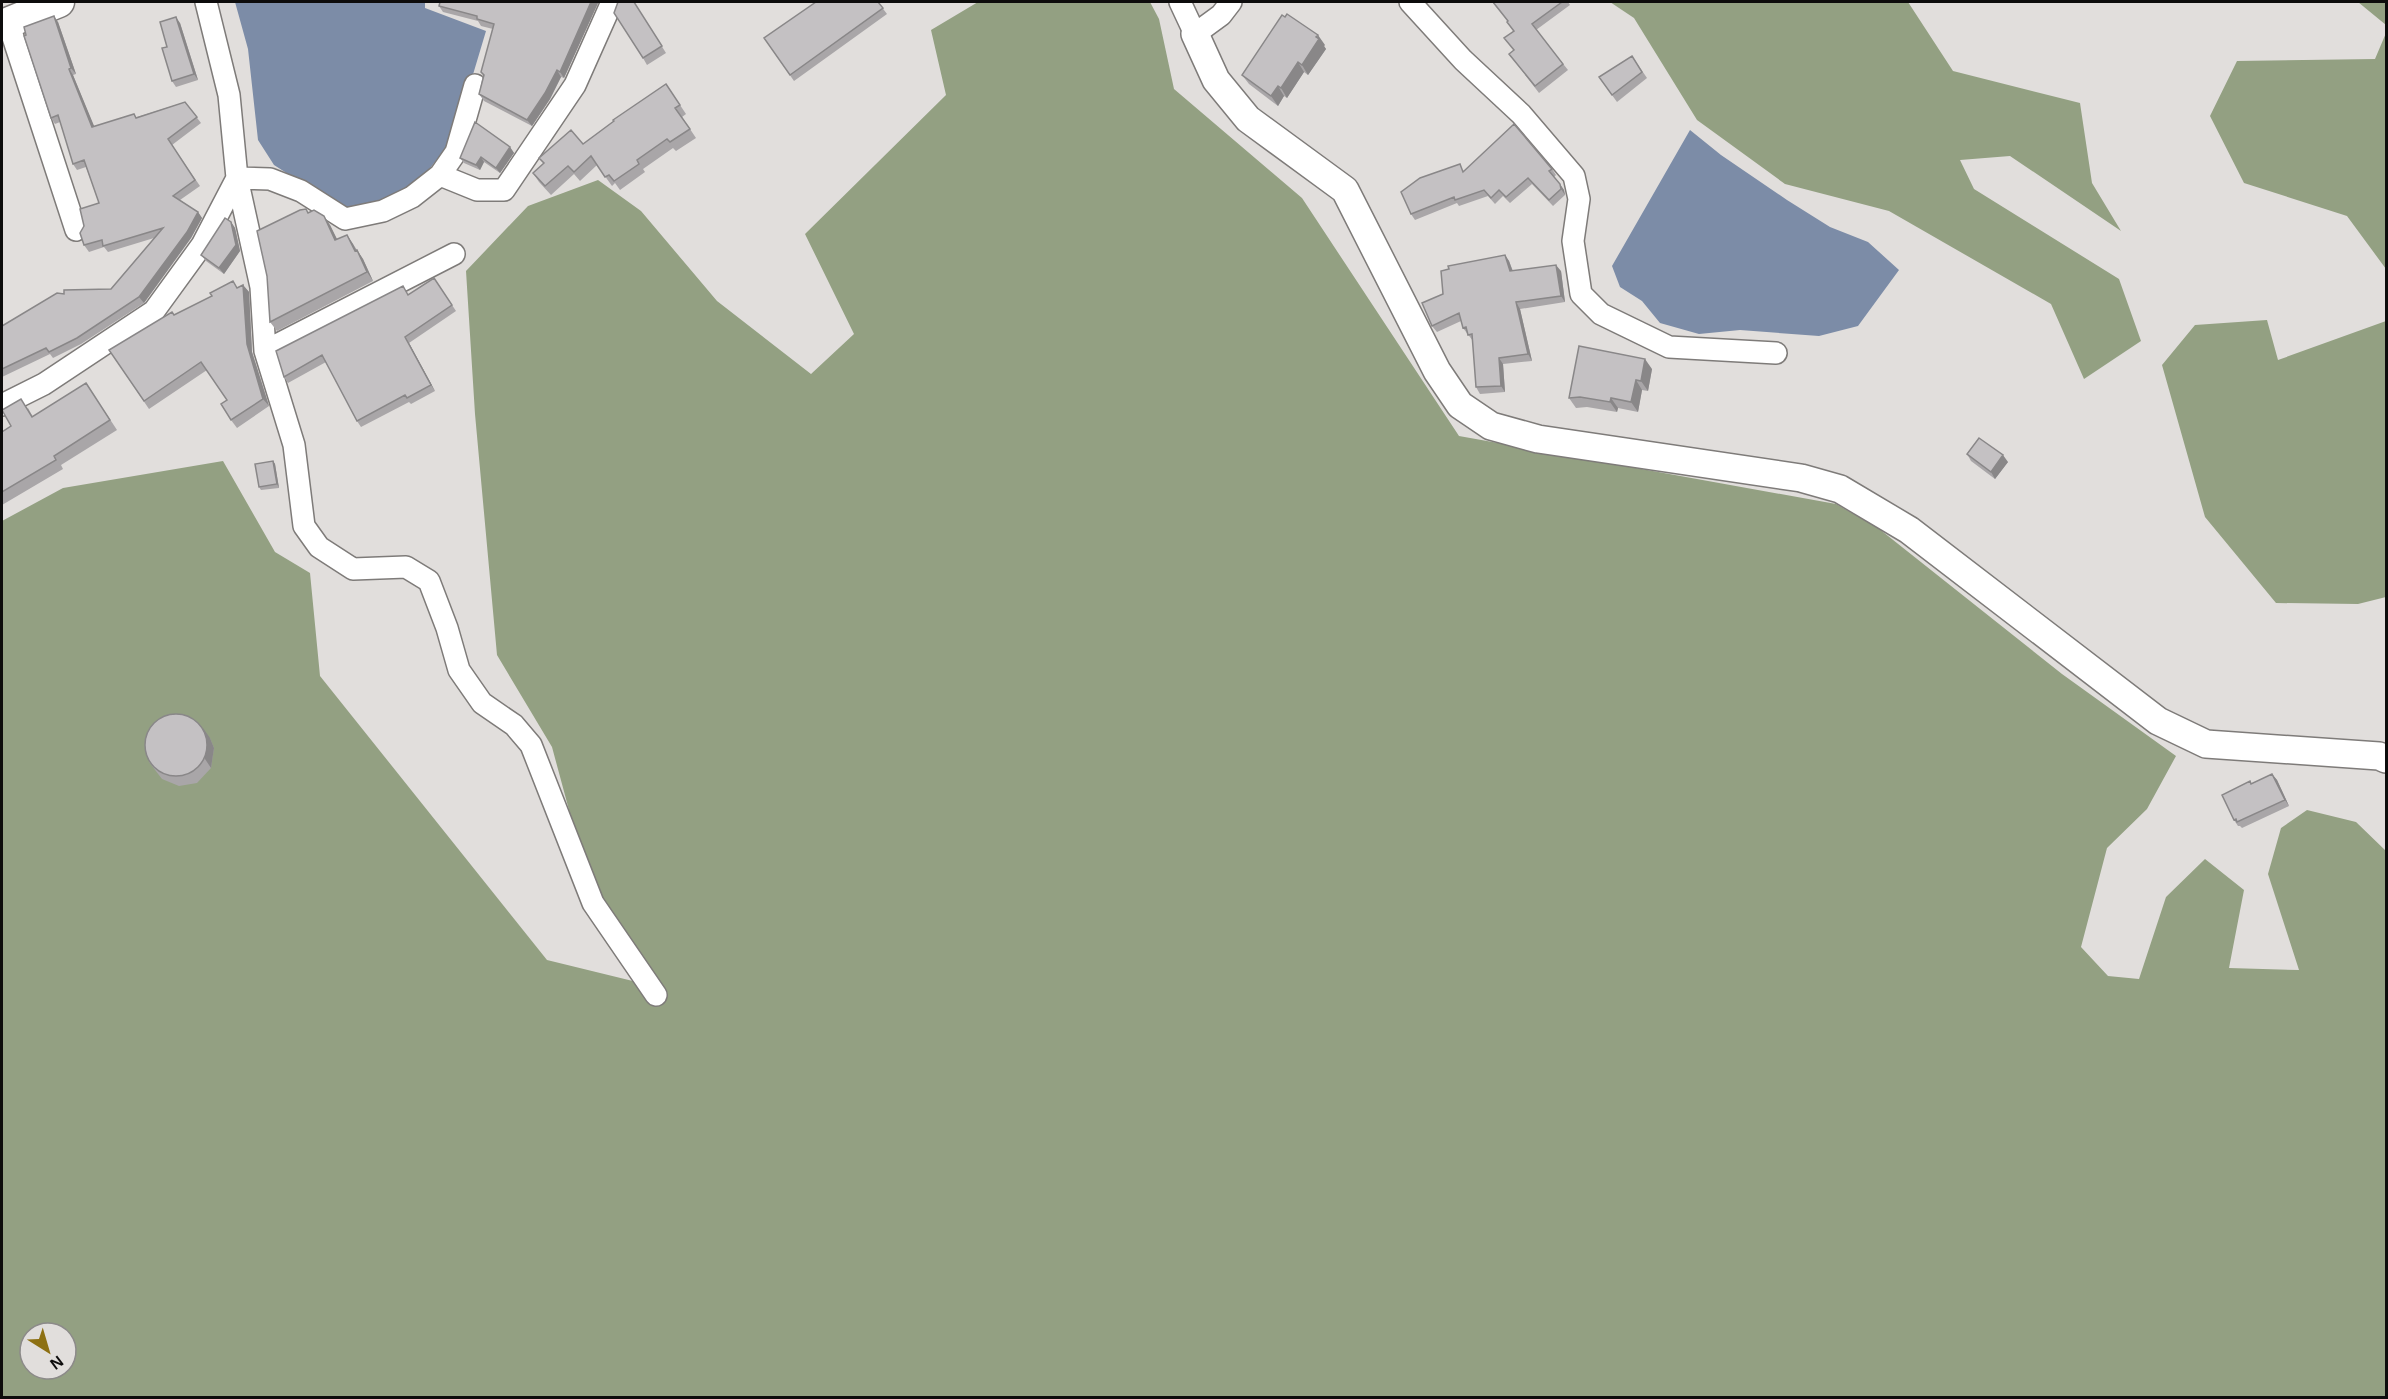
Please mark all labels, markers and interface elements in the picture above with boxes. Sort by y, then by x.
north arrow [18,1321,78,1381]
text: N [47,1352,66,1373]

